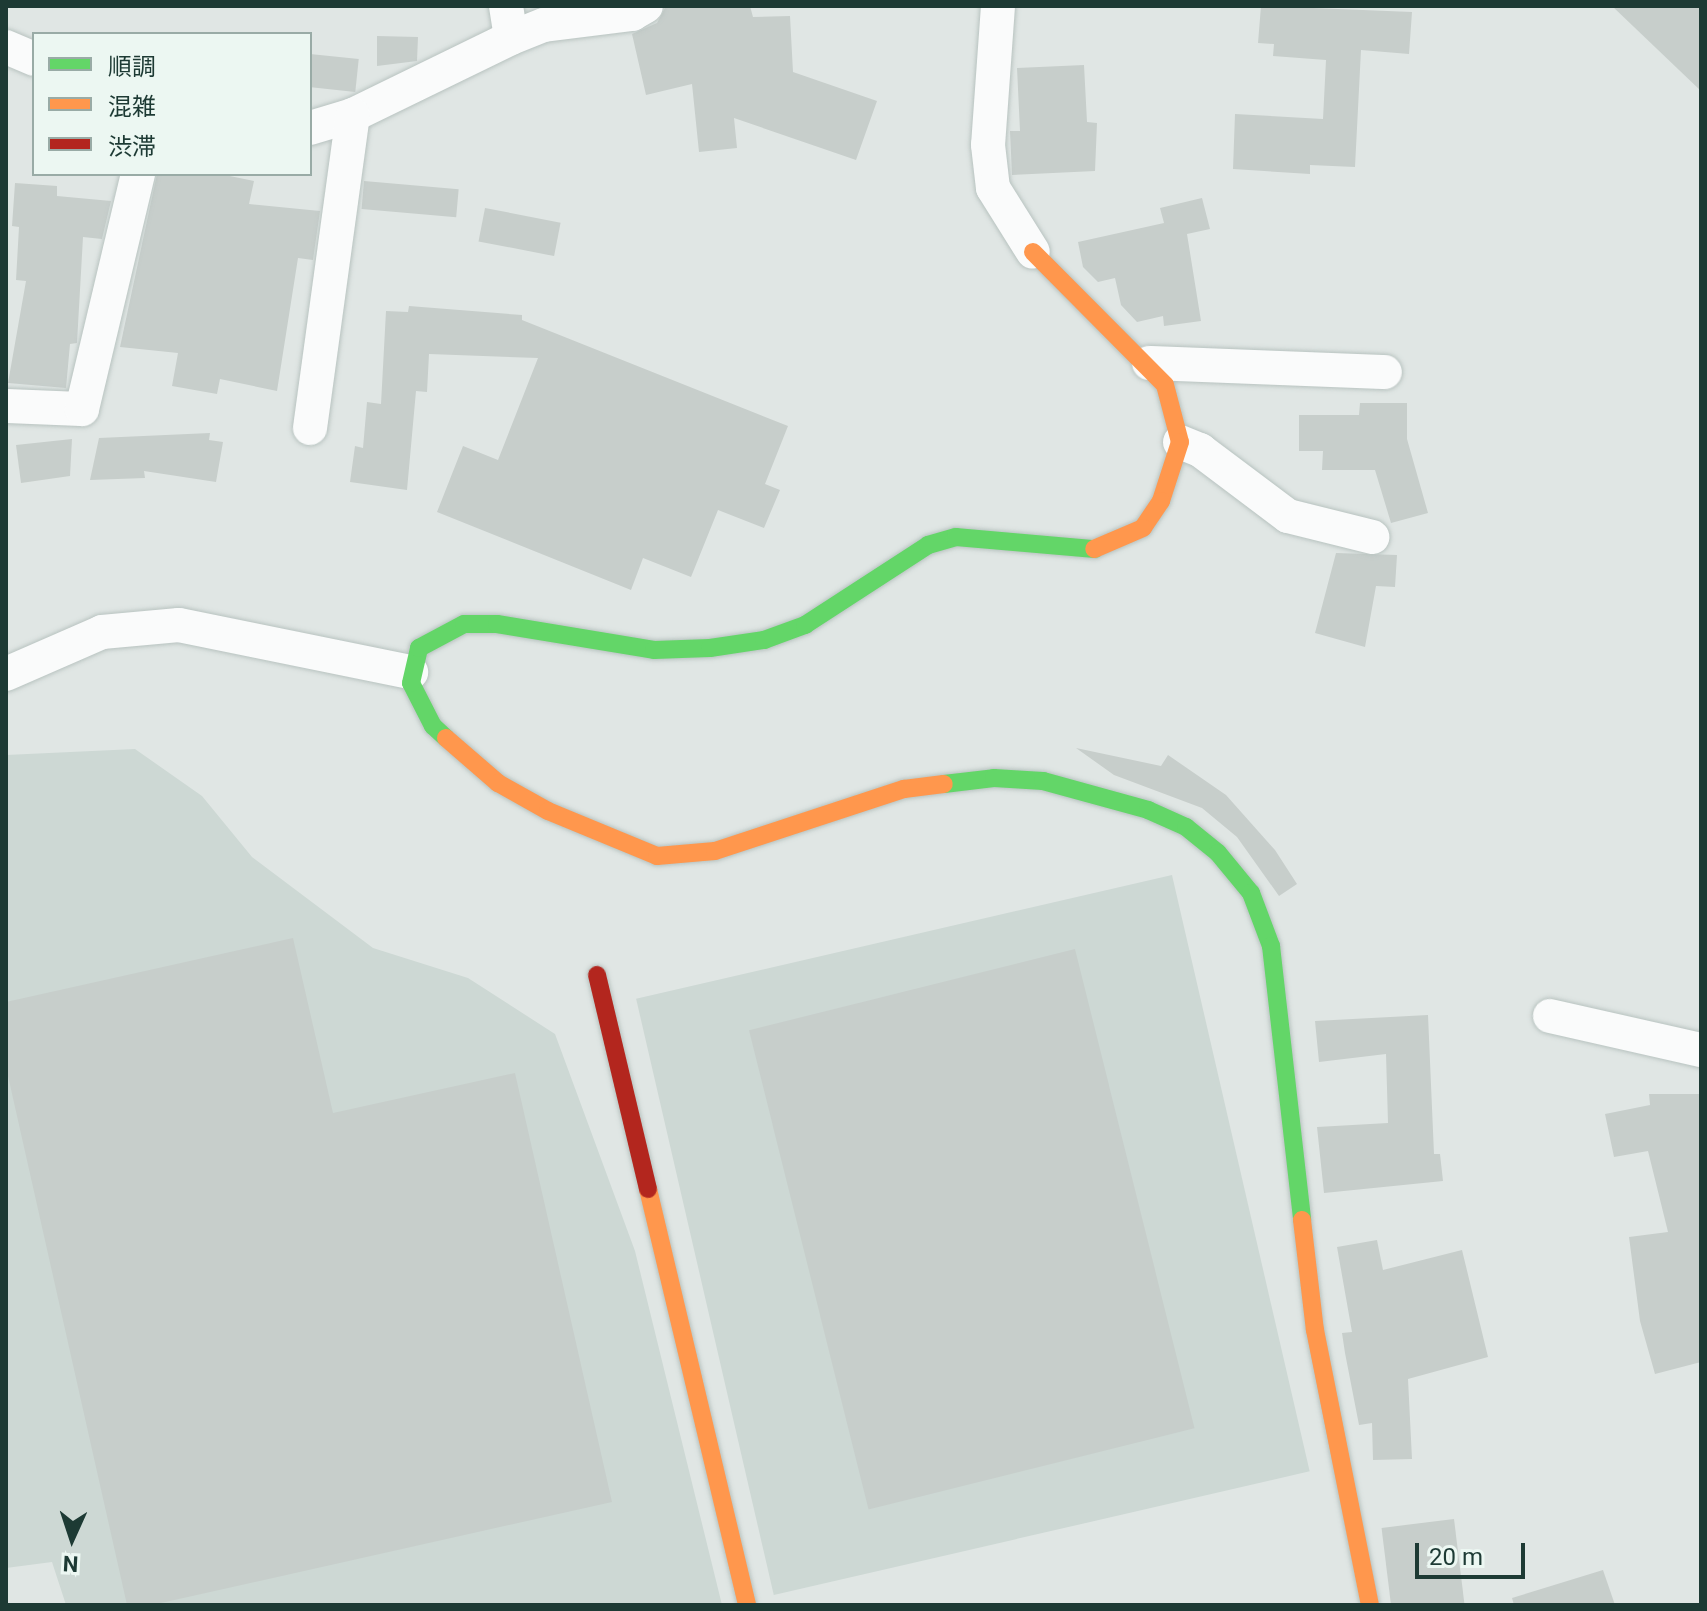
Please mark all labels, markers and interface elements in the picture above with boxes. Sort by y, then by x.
legend [32,32,312,176]
text: 順調 [108,53,156,81]
text: 混雑 [108,93,156,121]
text: 渋滞 [108,133,156,161]
north arrow [32,1499,112,1579]
scale bar [1419,1527,1529,1577]
text: 20 m [1429,1543,1483,1571]
text: N [62,1551,79,1576]

